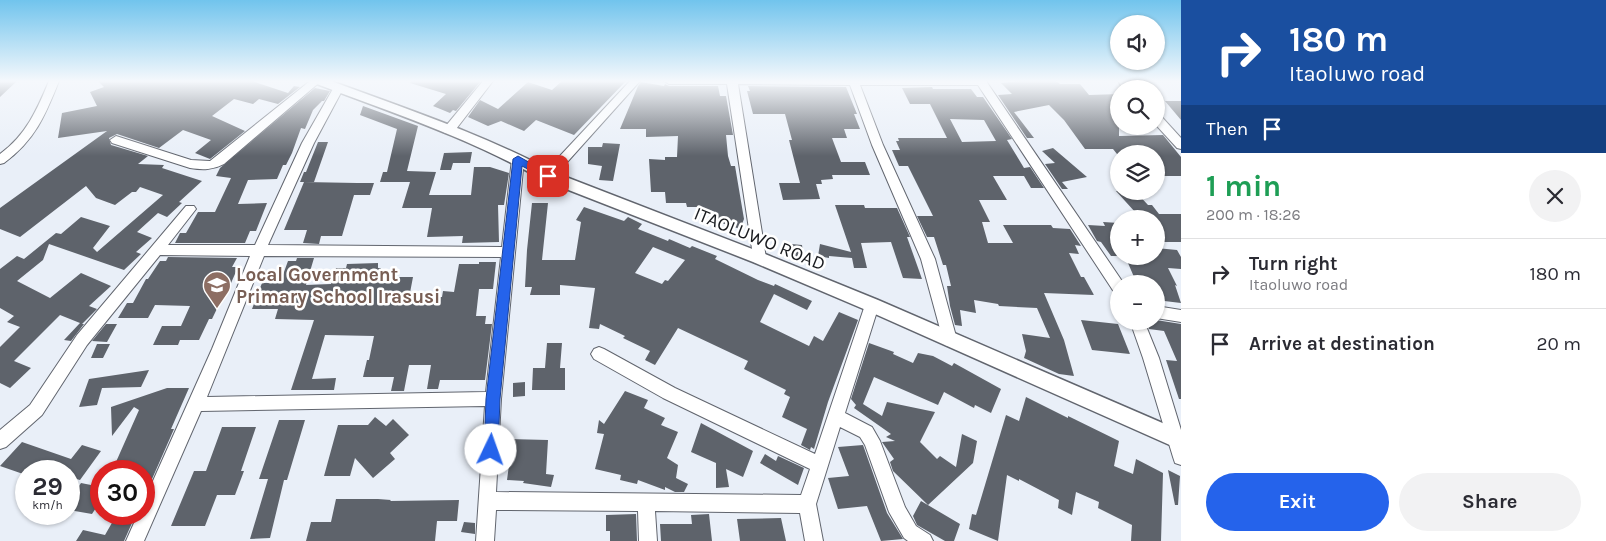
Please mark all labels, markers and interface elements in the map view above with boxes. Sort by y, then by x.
map controls [1110,15,1165,330]
button: sound [1110,15,1165,70]
text: 180 m [1289,19,1388,60]
icon: right [1206,20,1271,85]
text: Itaoluwo road [1289,61,1425,87]
button: search [1110,80,1165,135]
icon: arrive [1258,115,1286,143]
text: Then [1206,118,1248,140]
button: layers [1110,145,1165,200]
pin [527,155,569,197]
icon: arrive [534,162,562,190]
text: 1 min [1206,168,1281,204]
button: close [1529,170,1581,222]
street label: ITAOLUWO ROAD [691,203,828,275]
text: 200 m · 18:26 [1206,205,1301,224]
button: + [1110,210,1165,265]
text: Turn right [1249,253,1338,275]
icon: right [1206,260,1234,288]
text: 180 m [1529,263,1581,285]
place label: Local Government Primary School Irasusi [236,264,440,308]
school or university icon: Local Government Primary School Irasusi [202,270,232,309]
button: − [1110,275,1165,330]
text: Itaoluwo road [1249,275,1348,294]
icon: arrive [1206,330,1234,358]
text: Arrive at destination [1249,333,1435,355]
text: 20 m [1536,333,1581,355]
position arrow [464,423,516,475]
speed limit sign: 30 [90,460,155,525]
text: 29 [32,472,63,501]
button: Exit [1206,473,1389,531]
button: Share [1399,473,1581,531]
text: km/h [32,498,63,512]

